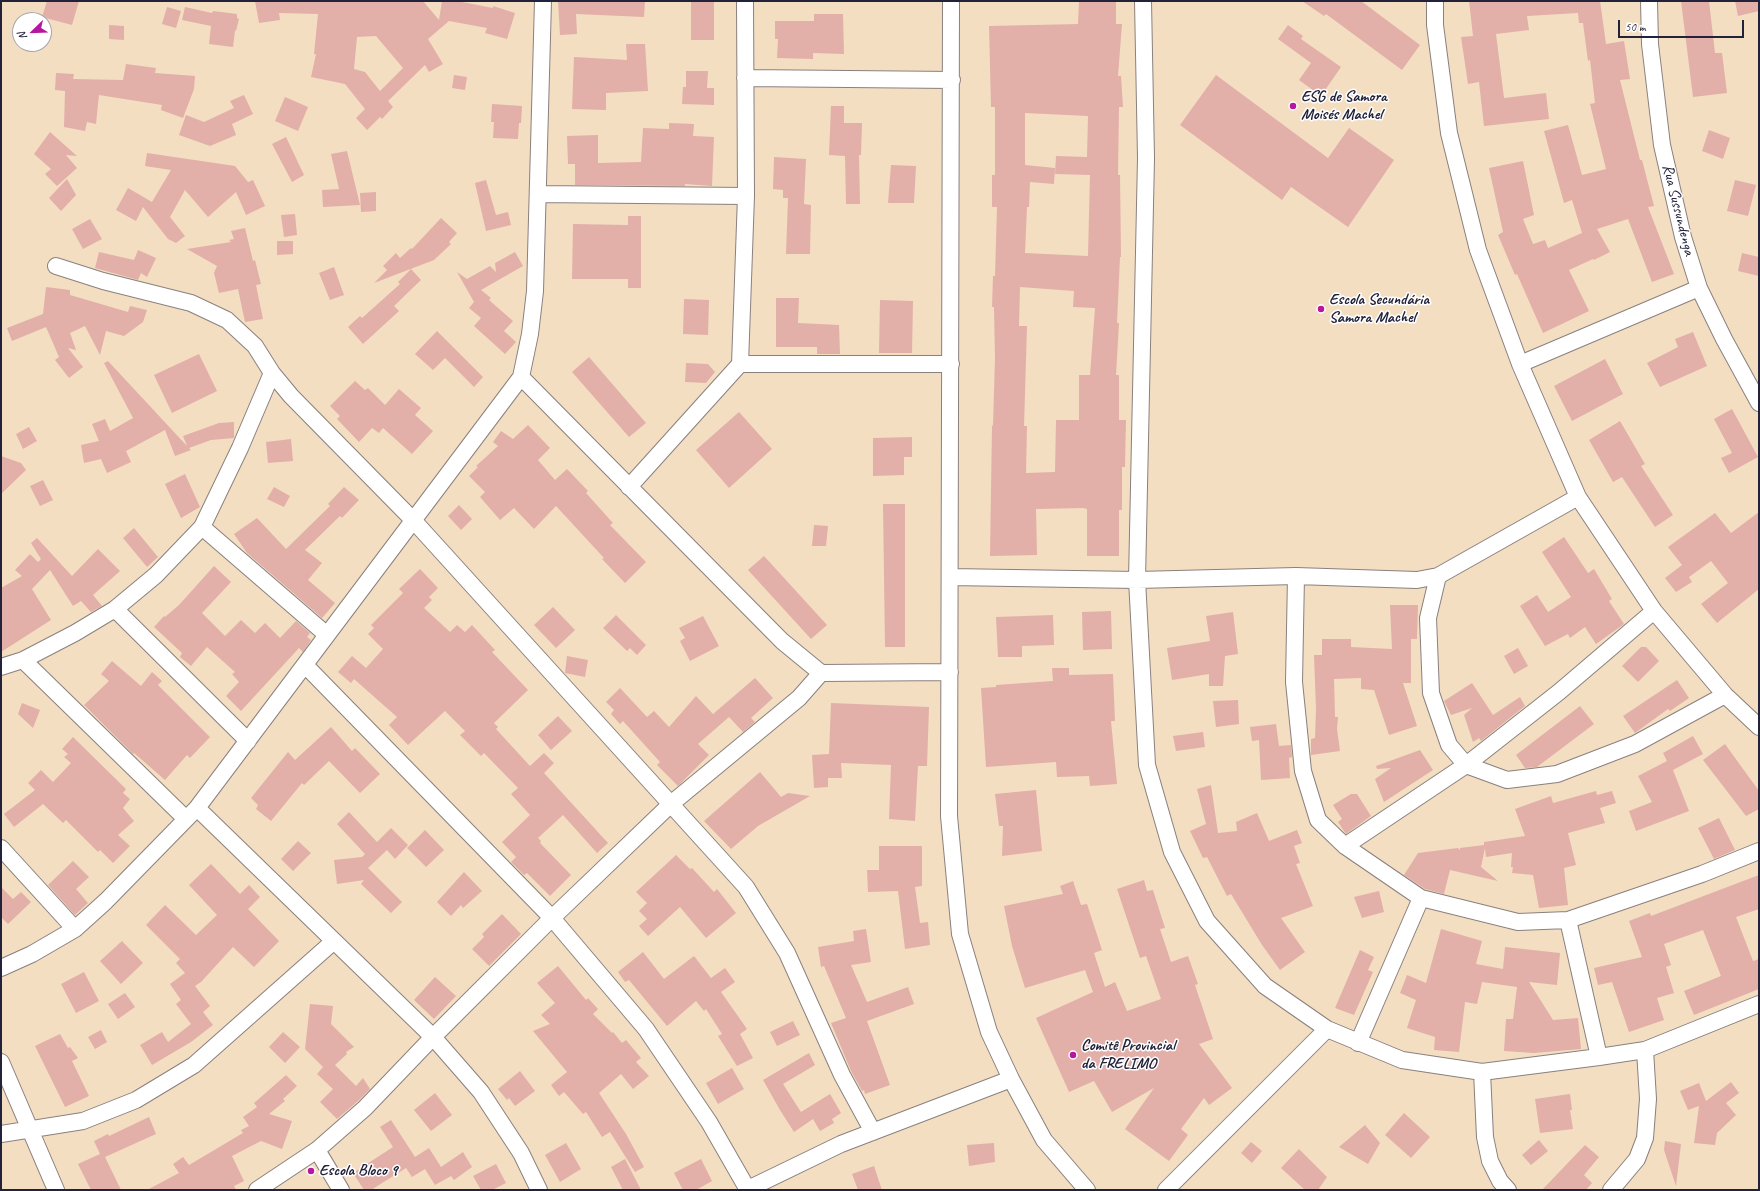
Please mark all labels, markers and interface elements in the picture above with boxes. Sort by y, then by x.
north arrow [12,12,52,52]
scale bar [1620,12,1746,38]
text: 50 m [1625,19,1645,35]
text: N [14,30,30,42]
place label: ESG de Samora Moisés Machel [1301,87,1387,125]
marker: ESG de Samora Moisés Machel [1288,101,1298,111]
street label: Rua Sussundenga [1657,163,1699,257]
place label: Escola Secundária Samora Machel [1329,290,1429,328]
marker: Escola Secundária Samora Machel [1316,304,1326,314]
place label: Comitê Provincial da FRELIMO [1081,1036,1175,1074]
marker: Comitê Provincial da FRELIMO [1068,1050,1078,1060]
place label: Escola Bloco 9 [319,1161,398,1181]
marker: Escola Bloco 9 [306,1166,316,1176]

